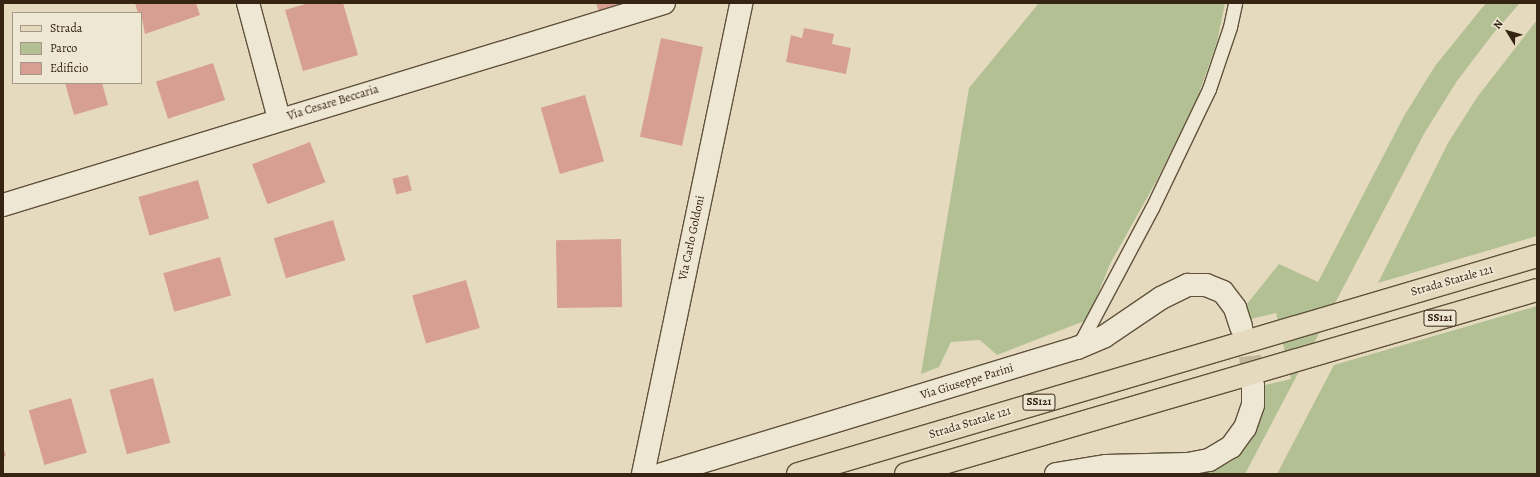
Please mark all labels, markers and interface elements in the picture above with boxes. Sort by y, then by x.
legend [12,12,142,84]
north arrow [1488,12,1528,52]
text: N [1490,17,1506,32]
text: Strada [50,20,82,36]
text: Parco [50,40,77,56]
text: Edificio [50,60,88,76]
street label: Via Cesare Beccaria [285,82,381,124]
street label: Via Carlo Goldoni [676,194,708,282]
street label: Strada Statale 121 [1409,262,1495,300]
road number: SS121 [1423,309,1457,327]
street label: Via Giuseppe Parini [919,361,1015,403]
road number: SS121 [1022,393,1056,411]
street label: Strada Statale 121 [927,404,1013,442]

